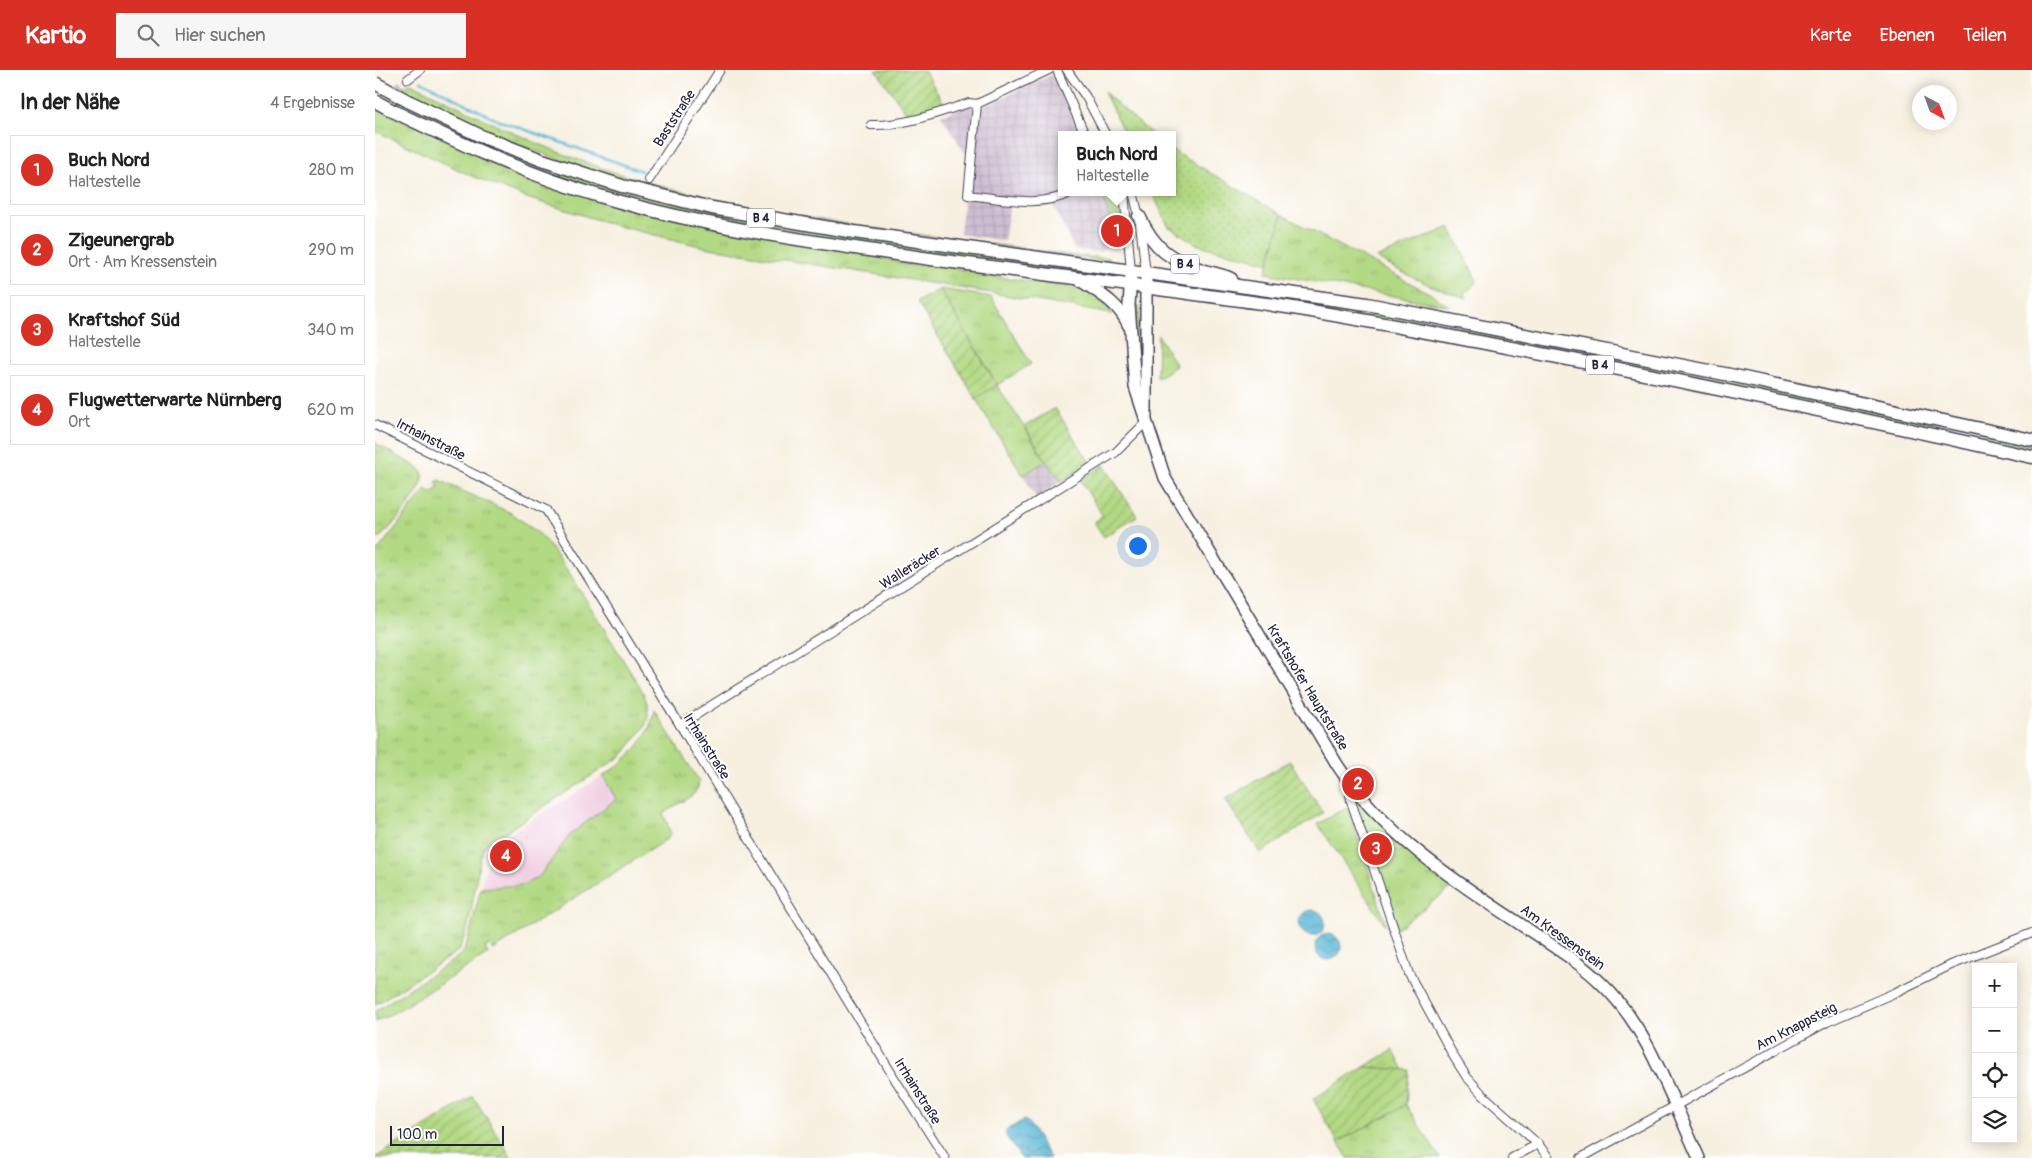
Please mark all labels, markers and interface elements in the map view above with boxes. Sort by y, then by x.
search box [116,13,466,58]
text: Kartio [25,21,86,50]
icon: search [134,21,162,49]
text: Hier suchen [174,23,266,47]
text: Karte [1810,24,1851,47]
text: Ebenen [1879,24,1935,47]
text: Teilen [1963,24,2007,47]
north arrow [1912,85,1957,130]
street label: Baststraße [650,87,699,150]
text: In der Nähe [20,89,120,116]
text: 4 Ergebnisse [270,93,355,113]
popup [1058,131,1176,196]
text: Buch Nord [1076,142,1158,166]
text: Buch Nord [68,148,150,172]
text: 1 [34,160,40,180]
text: 280 m [308,160,354,180]
text: Haltestelle [1076,166,1149,186]
text: Haltestelle [68,172,141,192]
road number: B 4 [747,208,775,228]
pin: 1 [1101,212,1133,250]
text: Zigeunergrab [68,228,174,252]
text: 2 [33,240,41,260]
text: 290 m [308,240,354,260]
text: Ort · Am Kressenstein [68,252,217,272]
road number: B 4 [1171,254,1199,273]
text: Kraftshof Süd [68,308,180,332]
text: 3 [33,320,41,340]
text: 340 m [307,320,354,340]
text: Haltestelle [68,332,141,352]
road number: B 4 [1586,356,1614,374]
text: Flugwetterwarte Nürnberg [68,388,282,412]
text: 4 [32,400,42,420]
text: 620 m [307,400,354,420]
text: Ort [68,412,90,432]
street label: Irrhainstraße [394,415,468,464]
your location [1125,533,1151,559]
street label: Walleräcker [877,542,944,593]
street label: Kraftshofer Hauptstraße [1263,621,1352,753]
street label: Irrhainstraße [680,710,734,783]
pin: 2 [1342,765,1374,803]
pin: 3 [1360,830,1392,868]
pin: 4 [490,837,522,875]
street label: Am Kressenstein [1517,901,1608,974]
map controls [1972,963,2017,1143]
button: + [1972,963,2017,1008]
street label: Am Knappsteig [1753,999,1840,1054]
button: − [1972,1008,2017,1053]
button: locate [1972,1053,2017,1098]
street label: Irrhainstraße [891,1055,945,1128]
button: layers [1972,1098,2017,1143]
scale bar [390,1123,504,1146]
text: 100 m [397,1126,437,1143]

